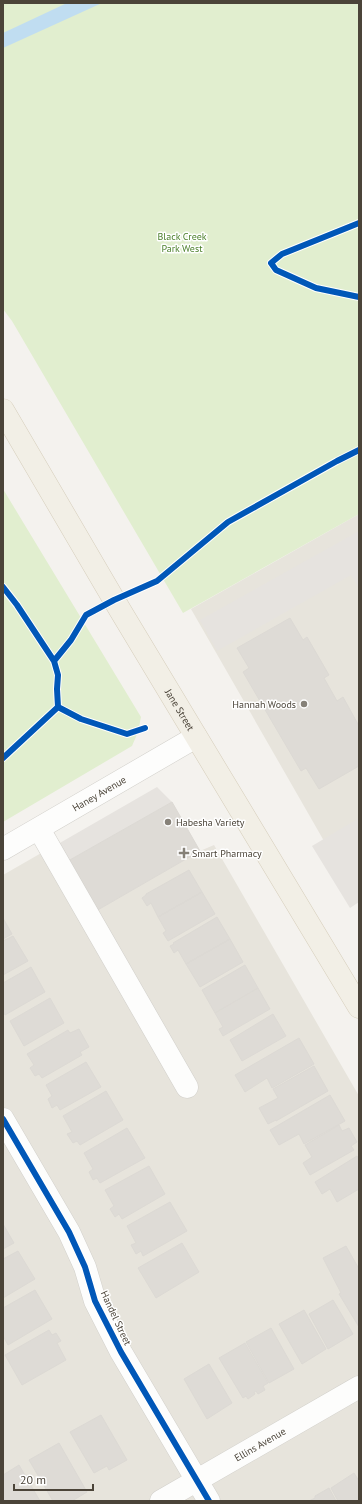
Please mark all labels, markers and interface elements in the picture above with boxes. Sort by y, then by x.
park label: Black Creek Park West [157,230,207,255]
street label: Jane Street [162,685,198,734]
place label: Hannah Woods [232,698,296,711]
marker: Hannah Woods [299,699,309,709]
street label: Haney Avenue [70,773,128,814]
place label: Habesha Variety [176,816,245,829]
marker: Habesha Variety [163,817,173,827]
place label: Smart Pharmacy [192,847,262,860]
marker: Smart Pharmacy [179,848,189,858]
street label: Handel Street [98,1289,135,1348]
street label: Ellins Avenue [232,1424,288,1464]
scale bar [14,1466,93,1492]
text: 20 m [20,1472,46,1487]

